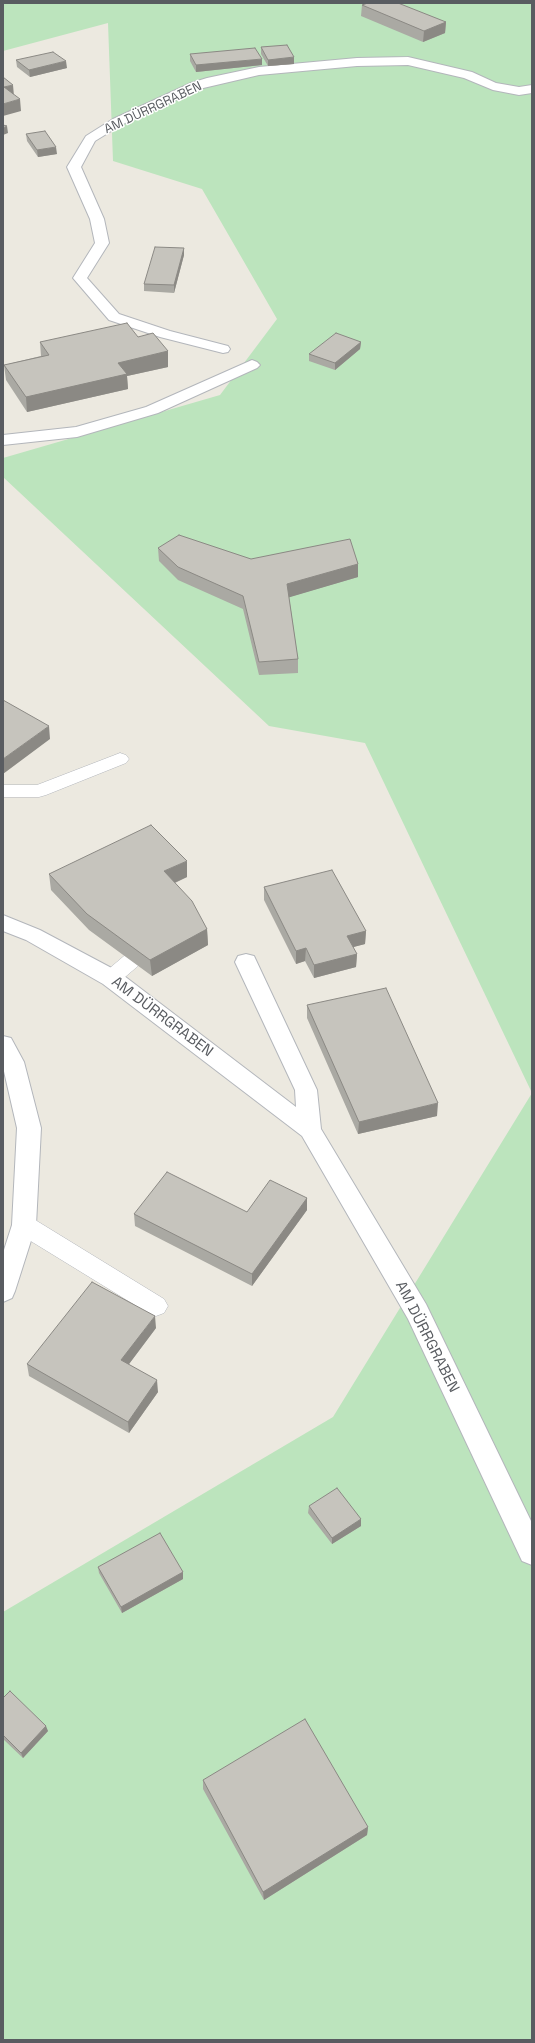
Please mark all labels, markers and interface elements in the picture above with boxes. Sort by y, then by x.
street label: AM DÜRRGRABEN [102,79,204,137]
street label: AM DÜRRGRABEN [108,973,216,1061]
street label: AM DÜRRGRABEN [391,1278,463,1396]

